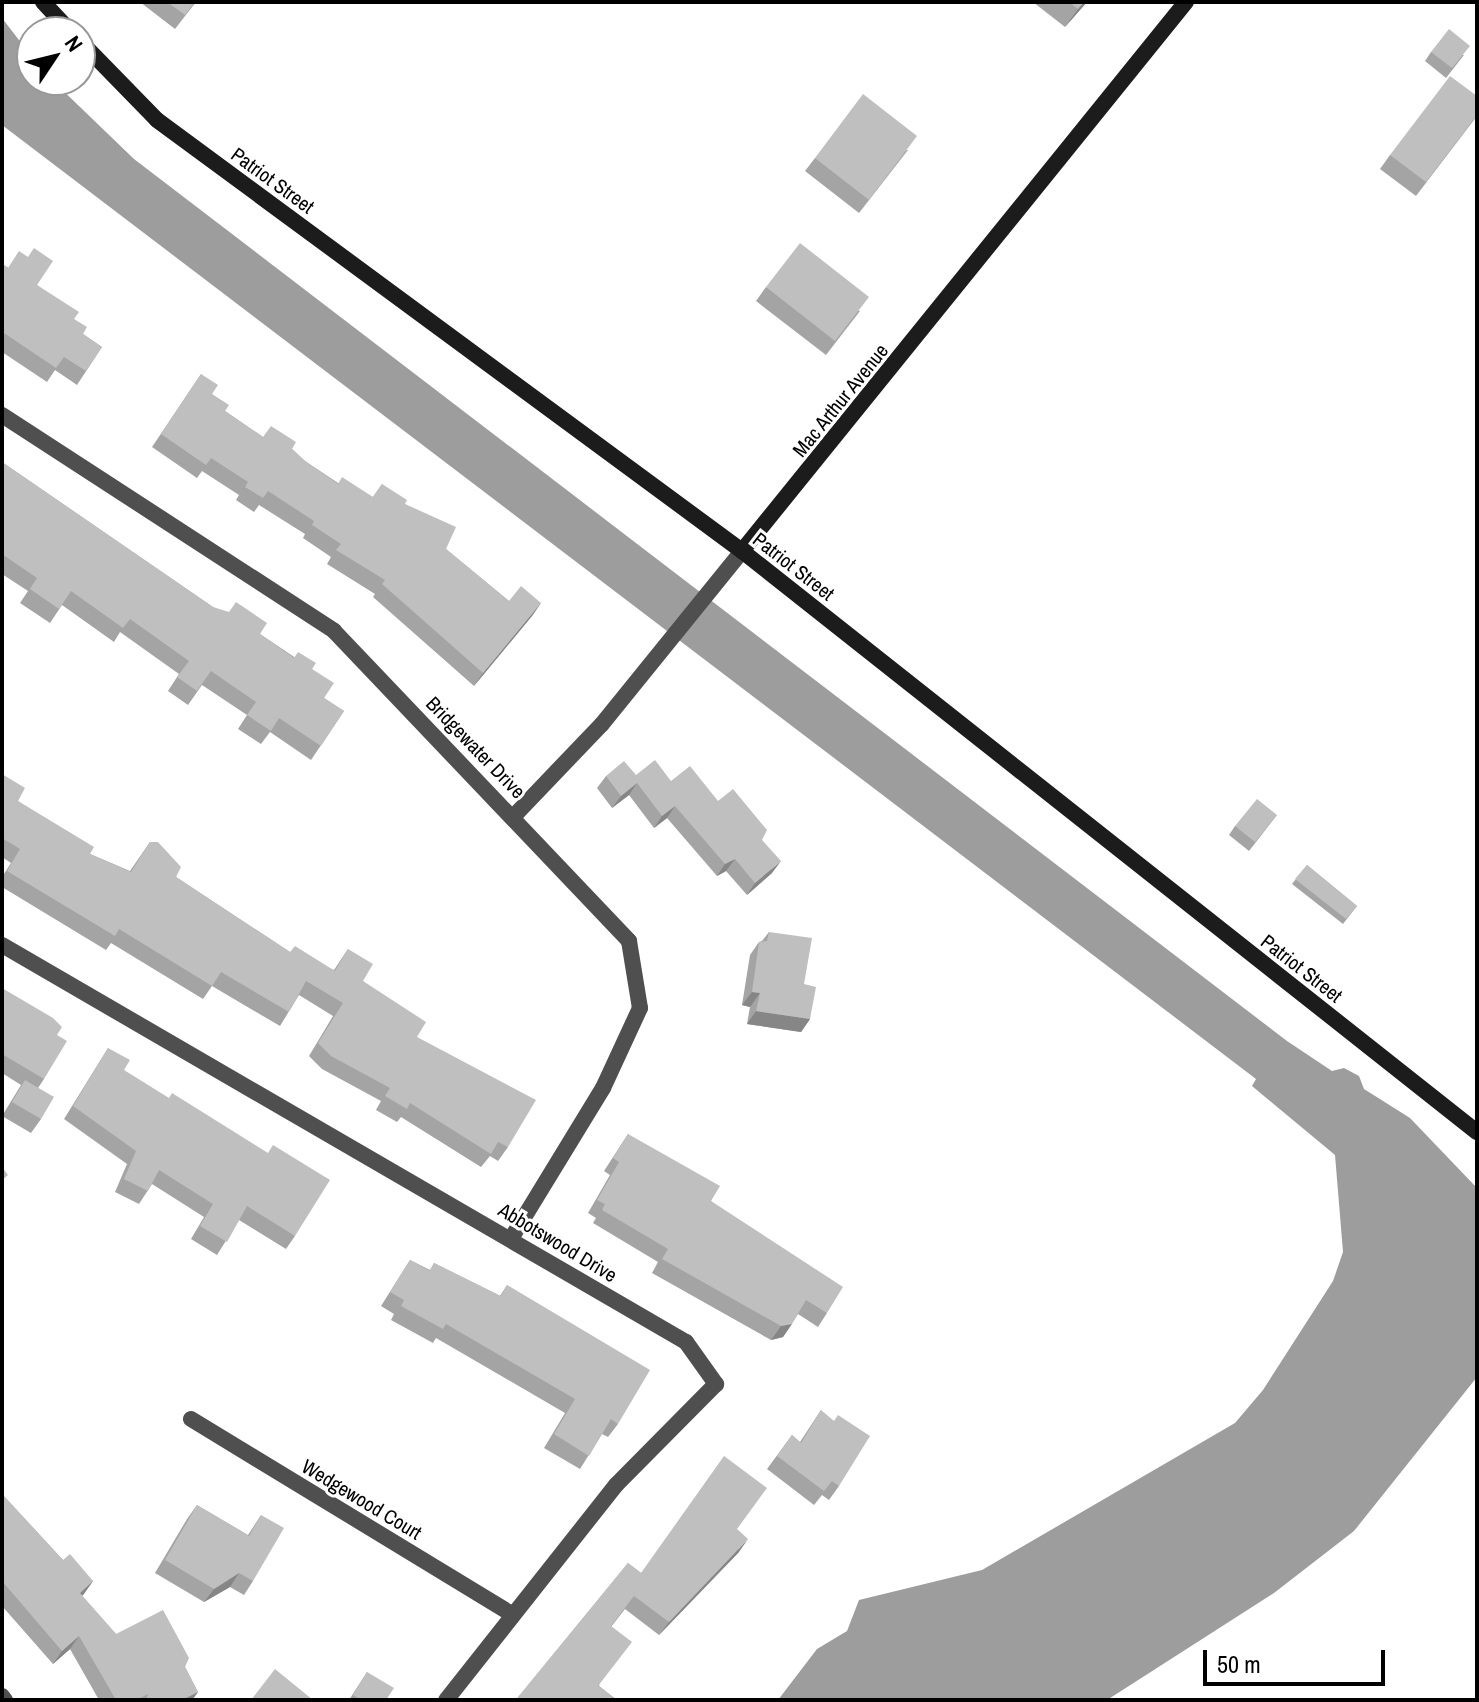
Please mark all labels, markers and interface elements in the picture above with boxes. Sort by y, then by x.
north arrow [16,16,96,96]
text: N [58,29,90,57]
street label: Patriot Street [227,142,319,218]
street label: Mac Arthur Avenue [787,338,893,462]
street label: Patriot Street [749,527,839,605]
street label: Bridgewater Drive [421,691,531,803]
street label: Patriot Street [1257,929,1347,1007]
street label: Abbotswood Drive [494,1197,622,1287]
street label: Wedgewood Court [298,1454,426,1544]
scale bar [1207,1634,1389,1684]
text: 50 m [1217,1648,1261,1680]

